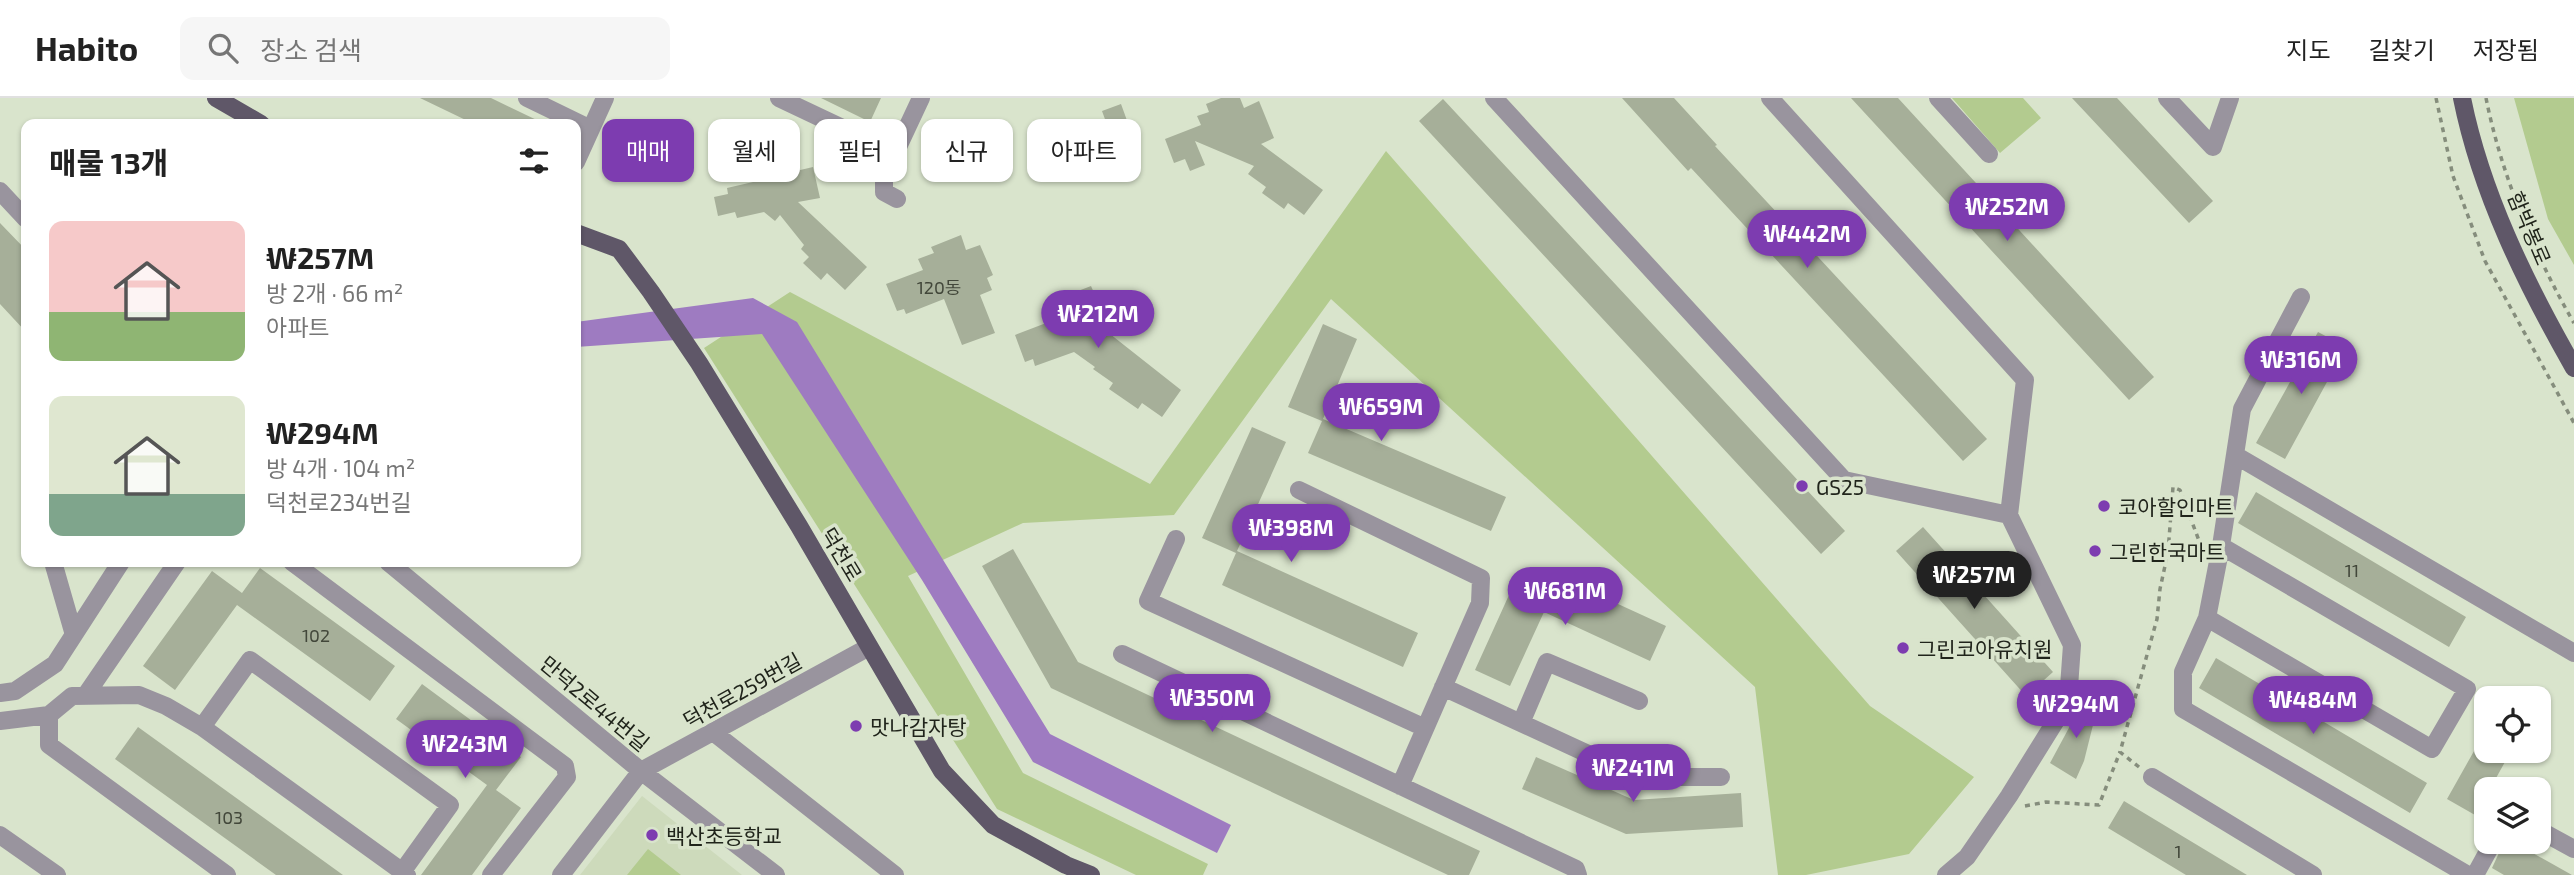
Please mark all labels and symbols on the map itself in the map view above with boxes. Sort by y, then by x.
pin: ₩252M [1958,184,2056,243]
street label: 함박봉로 [2503,188,2557,268]
pin: ₩442M [1758,211,1856,270]
house number: 120동 [917,276,961,298]
pin: ₩212M [1049,290,1147,350]
pin: ₩316M [2252,336,2350,396]
pin: ₩659M [1332,384,1430,443]
place label: GS25 [1816,474,1864,499]
marker: GS25 [1794,478,1810,494]
place label: 코아할인마트 [2118,494,2234,519]
marker: 코아할인마트 [2096,498,2112,514]
pin: ₩398M [1242,504,1340,564]
street label: 덕천로 [816,523,868,585]
place label: 그린한국마트 [2109,539,2225,564]
marker: 그린한국마트 [2087,543,2103,559]
pin: ₩257M [1925,552,2023,611]
house number: 11 [2345,559,2359,581]
pin: ₩681M [1516,568,1614,627]
house number: 102 [302,624,330,646]
place label: 그린코아유치원 [1917,636,2052,661]
marker: 그린코아유치원 [1895,640,1911,656]
street label: 덕천로259번길 [678,647,806,733]
street label: 만덕2로44번길 [536,650,654,756]
pin: ₩350M [1163,674,1261,734]
pin: ₩484M [2264,676,2362,736]
pin: ₩294M [2027,680,2125,740]
place label: 맛나감자탕 [870,714,967,739]
marker: 맛나감자탕 [848,718,864,734]
pin: ₩243M [416,720,514,780]
pin: ₩241M [1584,744,1682,804]
house number: 103 [215,806,243,828]
place label: 백산초등학교 [666,823,782,848]
marker: 백산초등학교 [644,827,660,843]
house number: 1 [2174,840,2182,862]

